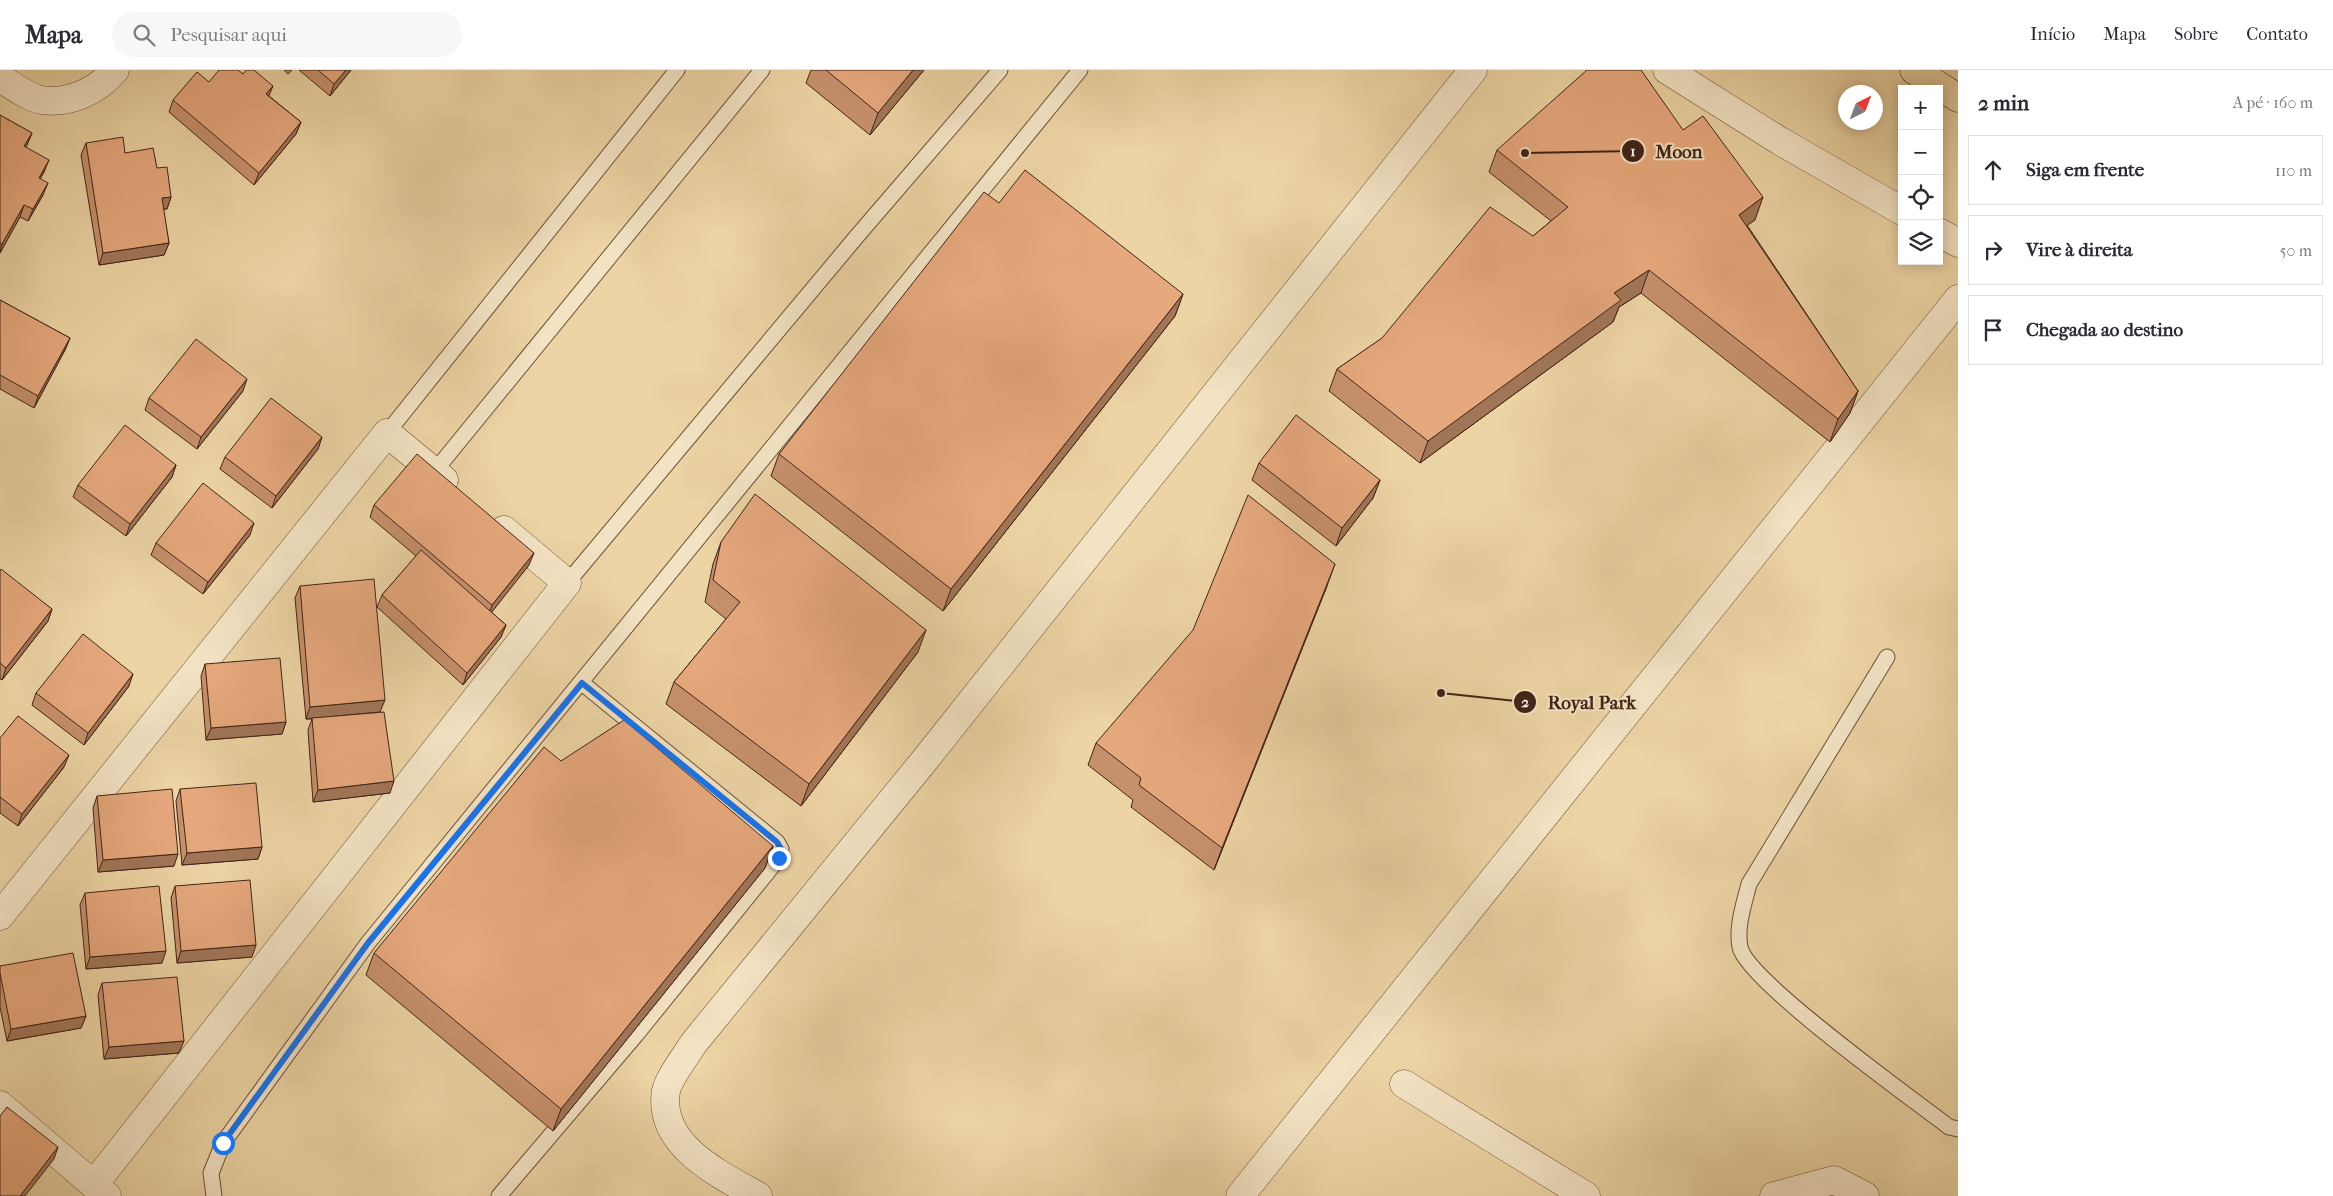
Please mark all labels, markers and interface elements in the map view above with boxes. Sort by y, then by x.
search box [112,12,462,57]
text: Mapa [25,21,82,49]
icon: search [130,21,158,49]
text: Pesquisar aqui [170,24,287,46]
text: Início [2030,24,2075,45]
text: Mapa [2103,24,2146,45]
text: Sobre [2174,24,2218,45]
text: Contato [2246,24,2308,45]
north arrow [1838,85,1883,130]
map controls [1898,85,1943,265]
button: + [1898,85,1943,130]
text: 2 min [1978,91,2029,115]
text: A pé · 160 m [2233,93,2313,112]
button: − [1898,130,1943,175]
callout: Moon [1621,134,1713,168]
text: Moon [1654,141,1704,163]
text: 1 [1630,142,1636,160]
icon: ahead [1979,156,2007,184]
text: Siga em frente [2026,159,2144,181]
text: 110 m [2275,161,2312,180]
button: locate [1898,175,1943,220]
button: layers [1898,220,1943,265]
icon: right [1979,236,2007,264]
text: Vire à direita [2026,239,2133,261]
text: 50 m [2280,241,2312,260]
icon: arrive [1979,316,2007,344]
text: Chegada ao destino [2026,319,2183,341]
callout: Royal Park [1513,685,1646,719]
text: Royal Park [1548,692,1637,714]
text: 2 [1521,693,1529,711]
route end [768,847,791,870]
route start [212,1132,235,1155]

